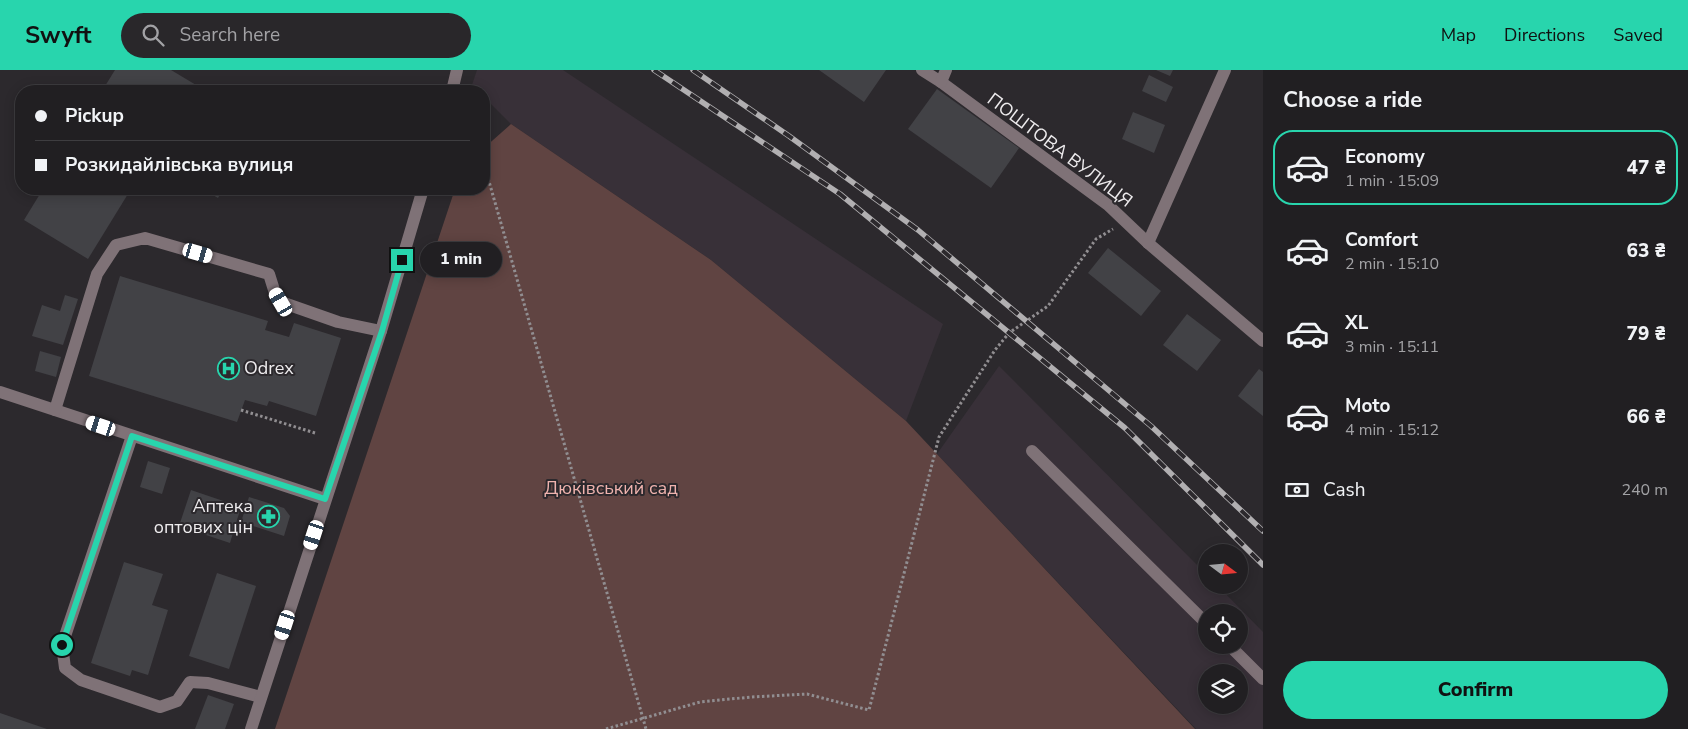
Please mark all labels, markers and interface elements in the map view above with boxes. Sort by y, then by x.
search box [121,13,471,58]
text: Swyft [25,19,91,51]
icon: search [139,21,167,49]
text: Search here [179,22,280,48]
text: Map [1441,23,1476,47]
text: Directions [1504,23,1585,47]
text: Saved [1613,23,1663,47]
text: Choose a ride [1283,85,1422,115]
street label: ПОШТОВА ВУЛИЦЯ [982,87,1138,213]
text: Pickup [65,103,124,129]
text: Economy [1345,144,1425,170]
icon: car [1285,145,1330,190]
text: Розкидайлівська вулиця [65,152,293,178]
text: 47 ₴ [1627,155,1666,181]
text: 1 min · 15:09 [1345,170,1439,192]
text: Comfort [1345,227,1418,253]
icon: car [1285,228,1330,273]
text: 63 ₴ [1627,238,1666,264]
car [181,242,214,264]
callout: 1 min [420,242,502,278]
text: 1 min [440,248,482,270]
route end [391,249,413,271]
text: 2 min · 15:10 [1345,253,1439,275]
car [267,285,294,319]
text: XL [1345,310,1368,336]
icon: car [1285,311,1330,356]
text: 79 ₴ [1627,321,1666,347]
text: 3 min · 15:11 [1345,336,1439,358]
hospital icon: Odrex [216,356,240,380]
place label: Odrex [244,356,294,380]
text: Moto [1345,393,1391,419]
icon: car [1285,394,1330,439]
text: 66 ₴ [1627,404,1666,430]
car [84,414,117,438]
text: 4 min · 15:12 [1345,419,1439,441]
park label: Дюківський сад [544,476,678,500]
icon: cash [1283,476,1311,504]
text: Cash [1323,477,1365,503]
text: 240 m [1621,479,1668,501]
place label: Аптека оптових цін [154,494,253,539]
pharmacy icon: Аптека оптових цін [257,504,281,528]
car [302,518,325,552]
north arrow [1198,544,1248,594]
map controls [1198,544,1248,714]
button: locate [1198,604,1248,654]
car [273,608,296,642]
route start [51,634,73,656]
button: Confirm [1283,661,1668,719]
button: layers [1198,664,1248,714]

